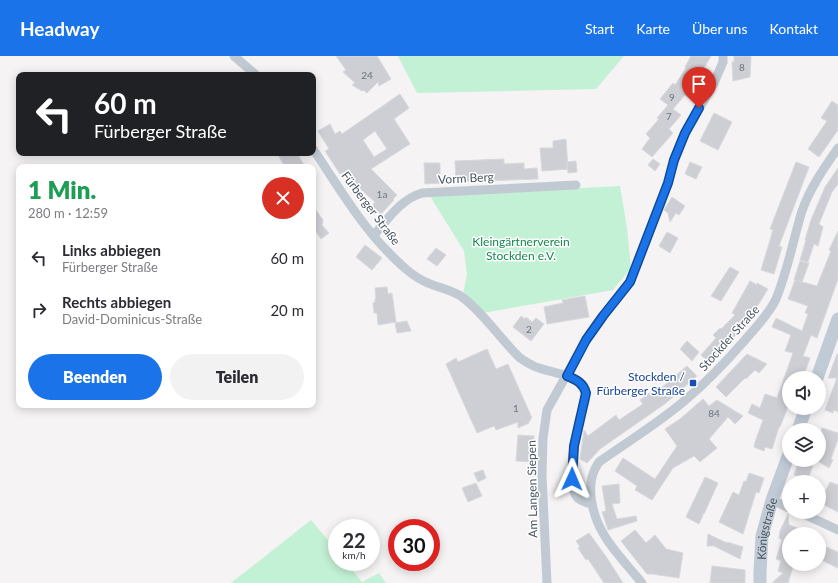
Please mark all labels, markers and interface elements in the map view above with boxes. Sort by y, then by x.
text: Headway [20,17,99,40]
text: Start [585,20,614,37]
text: Karte [636,20,670,37]
text: Über uns [692,20,747,37]
text: Kontakt [769,20,818,37]
house number: 8 [739,61,745,73]
pin [682,67,716,108]
house number: 24 [361,69,373,81]
icon: arrive [688,73,710,95]
text: 60 m [94,86,157,120]
icon: left [28,88,80,140]
house number: 9 [669,91,675,103]
house number: 7 [666,110,672,122]
text: Fürberger Straße [94,120,227,142]
street label: Fürberger Straße [338,168,404,248]
street label: Vorm Berg [438,169,494,187]
text: 1 Min. [28,175,96,204]
button: close [262,177,304,219]
house number: 1a [377,188,387,200]
text: 280 m · 12:59 [28,205,108,221]
park label: Kleingärtnerverein Stockden e.V. [472,234,570,263]
text: Links abbiegen [62,241,161,259]
icon: left [28,247,50,269]
text: 60 m [270,249,304,267]
text: Fürberger Straße [62,259,158,275]
text: Rechts abbiegen [62,293,171,311]
icon: right [28,299,50,321]
text: 20 m [270,301,304,319]
street label: Stockder Straße [696,302,762,374]
text: David-Dominicus-Straße [62,311,202,327]
house number: 2 [526,323,532,335]
button: Beenden [28,354,162,400]
button: Teilen [170,354,304,400]
place label: Stockden / Fürberger Straße [597,369,686,398]
map controls [782,371,826,571]
button: sound [782,371,826,415]
marker: Stockden / Fürberger Straße [688,378,698,388]
house number: 1 [513,402,519,414]
house number: 84 [708,407,720,419]
button: layers [782,423,826,467]
street label: Am Langen Siepen [524,440,540,538]
position arrow [551,458,593,500]
button: + [782,475,826,519]
street label: Königstraße [753,496,780,560]
speed limit sign: 30 [388,519,440,571]
button: − [782,527,826,571]
text: 22 [342,528,366,552]
text: km/h [342,549,366,561]

